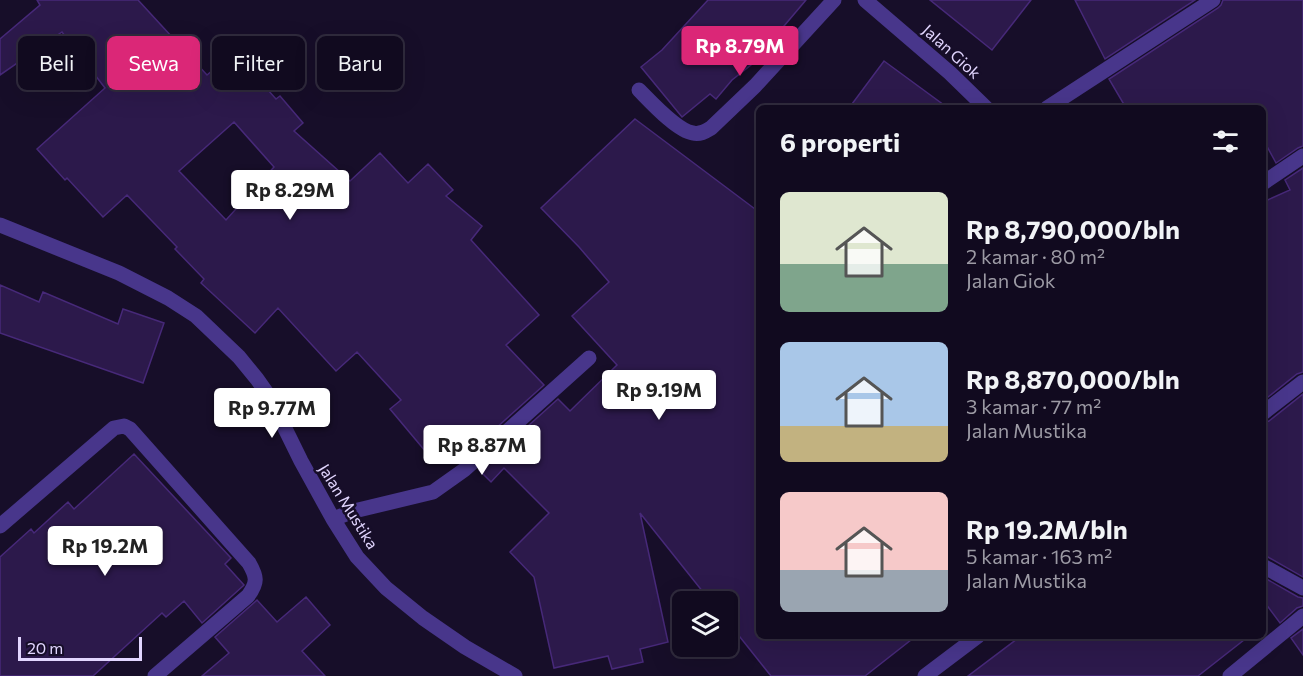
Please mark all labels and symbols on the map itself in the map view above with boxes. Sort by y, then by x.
street label: Jalan Giok [919,20,985,82]
pin: Rp 8.79M [678,26,802,77]
pin: Rp 8.29M [228,170,352,221]
pin: Rp 9.19M [597,370,721,421]
pin: Rp 9.77M [210,388,334,439]
pin: Rp 8.87M [420,425,544,476]
street label: Jalan Mustika [315,460,383,552]
pin: Rp 19.2M [43,526,167,577]
scale bar [18,634,142,662]

